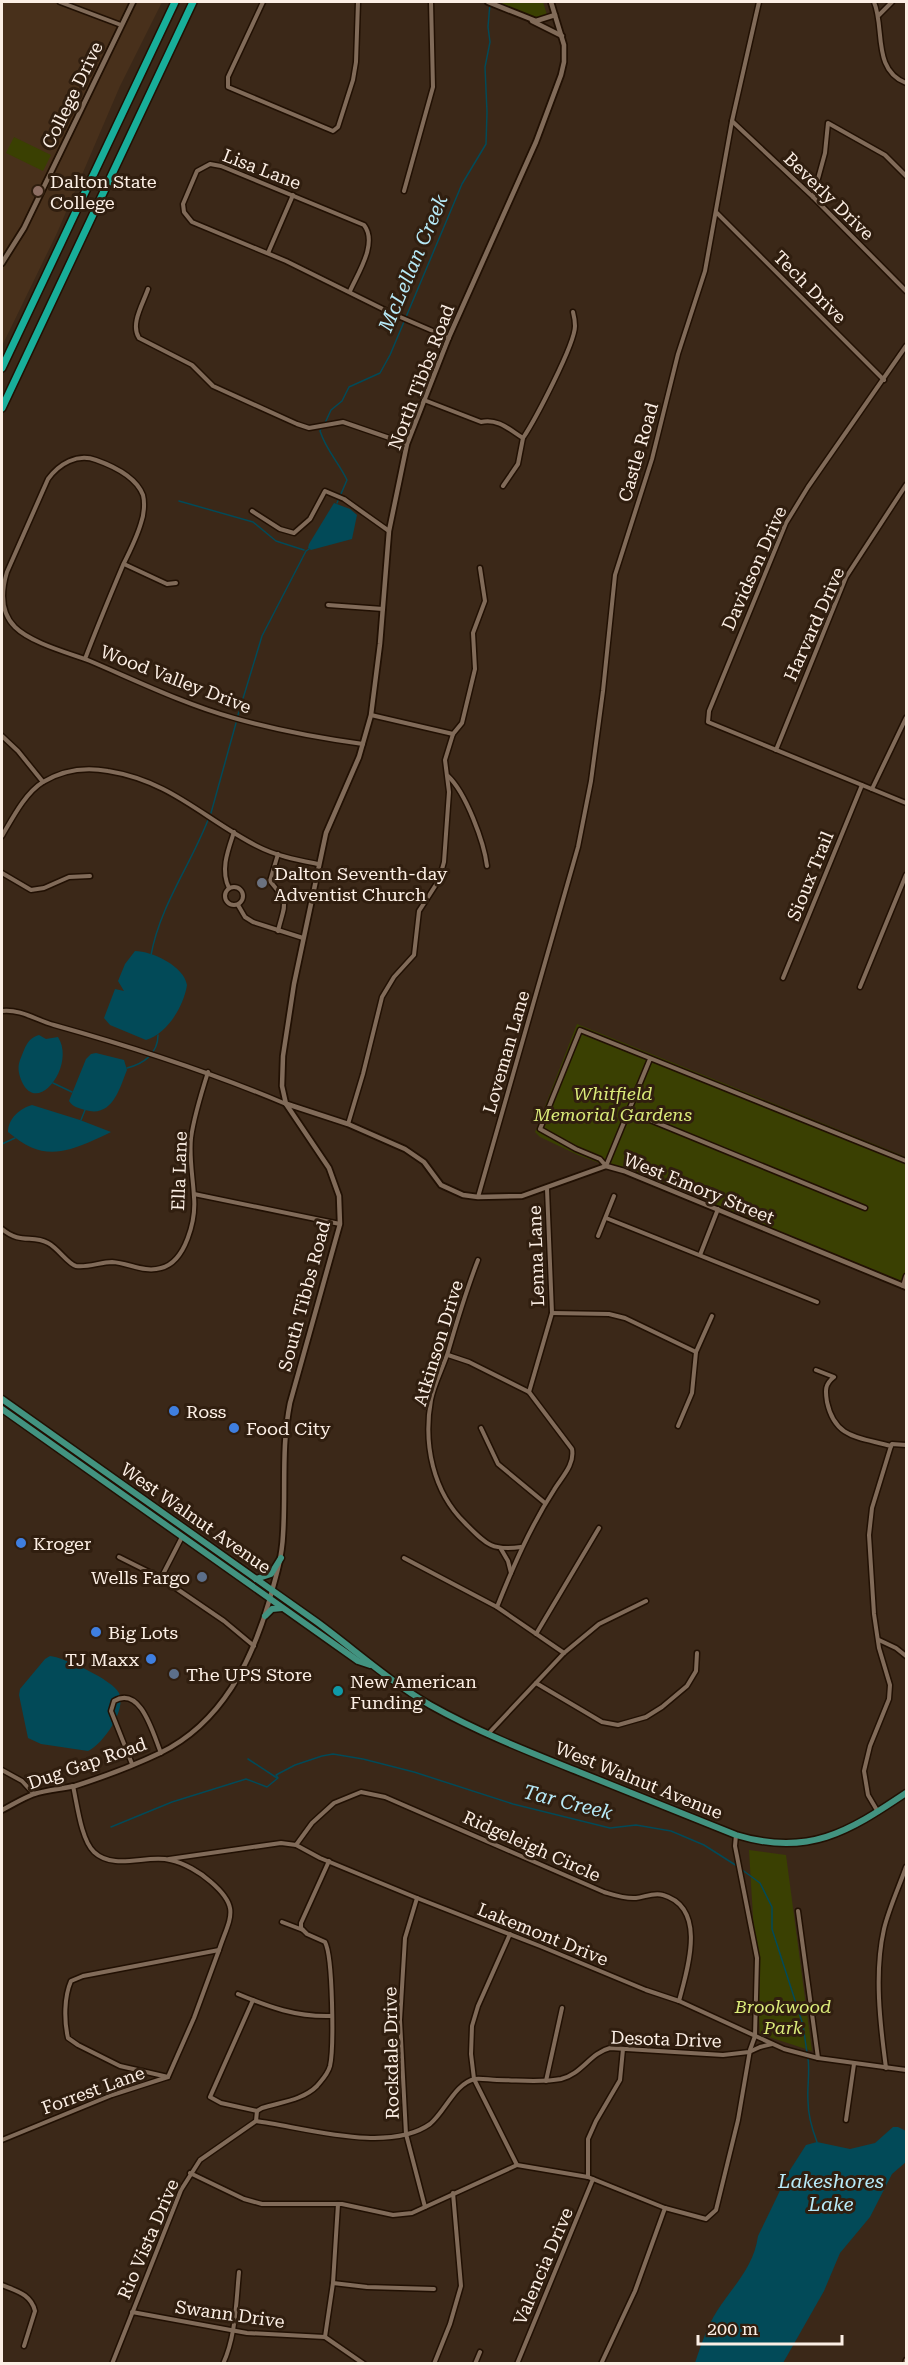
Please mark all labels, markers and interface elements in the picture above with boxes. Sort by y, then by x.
street label: College Drive [37,38,107,152]
street label: Lisa Lane [220,144,304,194]
street label: Beverly Drive [780,148,878,244]
place label: Dalton State College [50,171,157,213]
marker: Dalton State College [31,184,45,198]
water label: McLellan Creek [373,191,453,336]
street label: Tech Drive [769,246,851,328]
street label: North Tibbs Road [384,301,459,453]
street label: Castle Road [614,400,662,504]
street label: Davidson Drive [717,503,791,633]
street label: Harvard Drive [780,564,849,684]
street label: Wood Valley Drive [98,641,255,717]
street label: Sioux Trail [783,828,838,924]
place label: Dalton Seventh-day Adventist Church [274,863,448,905]
marker: Dalton Seventh-day Adventist Church [255,876,269,890]
street label: Loveman Lane [478,988,534,1116]
park label: Whitfield Memorial Gardens [533,1083,692,1125]
street label: Ella Lane [167,1131,191,1211]
street label: West Emory Street [621,1148,778,1228]
street label: Lenna Lane [524,1205,548,1307]
street label: South Tibbs Road [274,1218,334,1374]
street label: Atkinson Drive [409,1277,467,1408]
place label: Ross [186,1401,226,1422]
marker: Ross [167,1404,181,1418]
place label: Food City [246,1418,331,1439]
marker: Food City [227,1421,241,1435]
street label: West Walnut Avenue [117,1458,275,1578]
place label: Kroger [33,1533,91,1554]
marker: Kroger [14,1536,28,1550]
place label: Wells Fargo [91,1567,190,1588]
marker: Wells Fargo [195,1570,209,1584]
place label: Big Lots [108,1622,178,1643]
marker: Big Lots [89,1625,103,1639]
place label: TJ Maxx [65,1649,140,1670]
marker: TJ Maxx [144,1652,158,1666]
place label: The UPS Store [186,1664,312,1685]
marker: The UPS Store [167,1667,181,1681]
place label: New American Funding [350,1671,477,1713]
marker: New American Funding [331,1684,345,1698]
street label: Dug Gap Road [25,1733,150,1793]
street label: West Walnut Avenue [552,1737,726,1823]
water label: Tar Creek [521,1779,615,1825]
street label: Ridgeleigh Circle [460,1806,604,1886]
street label: Lakemont Drive [475,1898,612,1970]
street label: Rockdale Drive [379,1986,403,2119]
park label: Brookwood Park [734,1996,831,2038]
street label: Desota Drive [610,2027,722,2051]
street label: Forrest Lane [39,2062,147,2118]
water label: Lakeshores Lake [777,2169,884,2216]
street label: Rio Vista Drive [113,2176,183,2302]
street label: Valencia Drive [509,2204,577,2328]
street label: Swann Drive [174,2296,286,2332]
scale bar [698,2308,842,2346]
text: 200 m [707,2318,758,2339]

